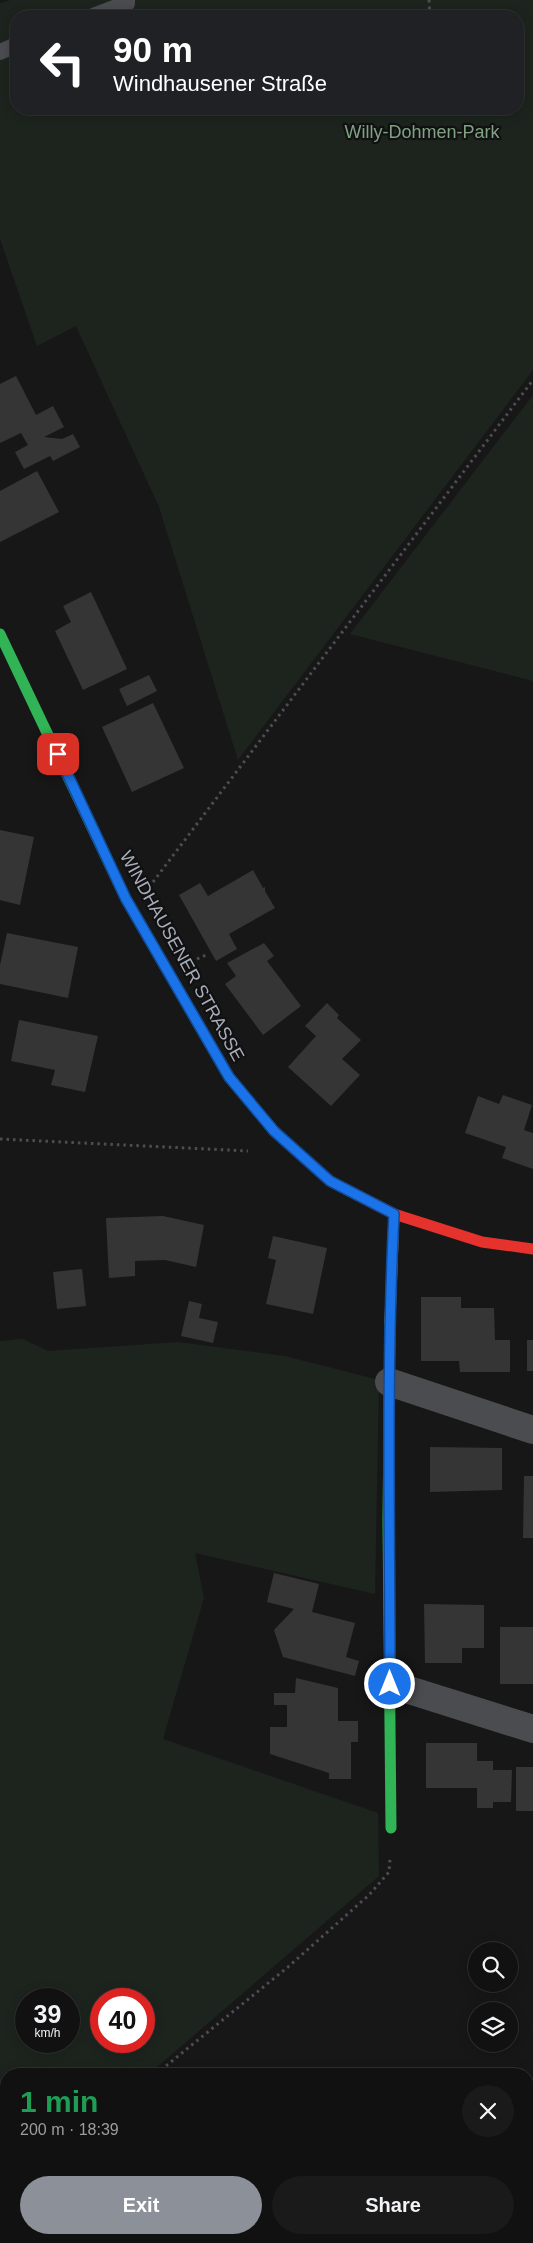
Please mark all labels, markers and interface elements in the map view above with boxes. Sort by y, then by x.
icon: left [30,30,95,95]
text: 90 m [113,30,193,69]
text: Windhausener Straße [113,71,327,96]
park label: Willy-Dohmen-Park [344,122,501,142]
pin [37,733,79,775]
icon: arrive [44,740,72,768]
street label: WINDHAUSENER STRASSE [116,847,248,1065]
position arrow [363,1657,415,1709]
map controls [468,1942,518,2052]
button: search [468,1942,518,1992]
speed limit sign: 40 [90,1988,155,2053]
text: 39 [34,2000,61,2028]
button: layers [468,2002,518,2052]
text: km/h [34,2026,61,2040]
text: 1 min [20,2085,98,2118]
button: close [462,2085,514,2137]
text: 200 m · 18:39 [20,2121,119,2138]
button: Exit [20,2176,262,2234]
button: Share [272,2176,514,2234]

